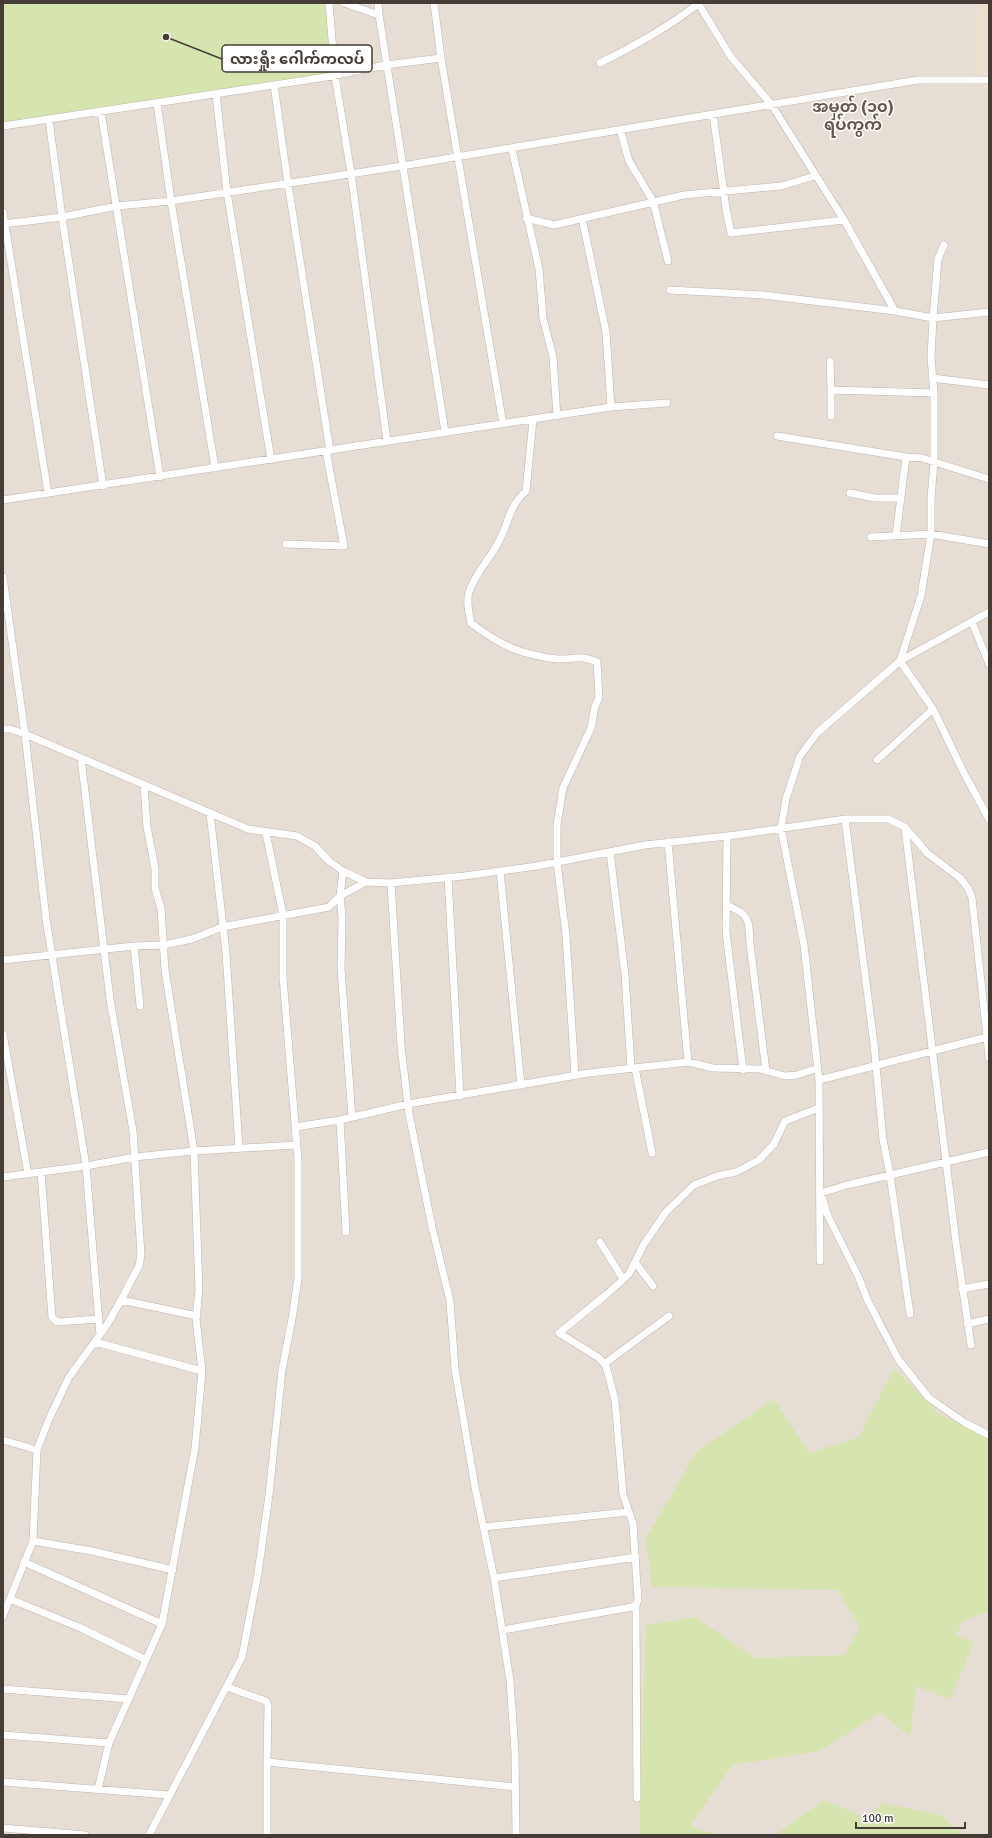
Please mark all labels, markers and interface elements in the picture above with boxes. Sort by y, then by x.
callout: လားရှိုး ဂေါက်ကလပ် [222,45,372,72]
text: လားရှိုး ဂေါက်ကလပ် [230,49,364,71]
district label: အမှတ် (၁၀) ရပ်ကွက် [812,95,894,138]
scale bar [856,1804,965,1830]
text: 100 m [862,1811,894,1826]

